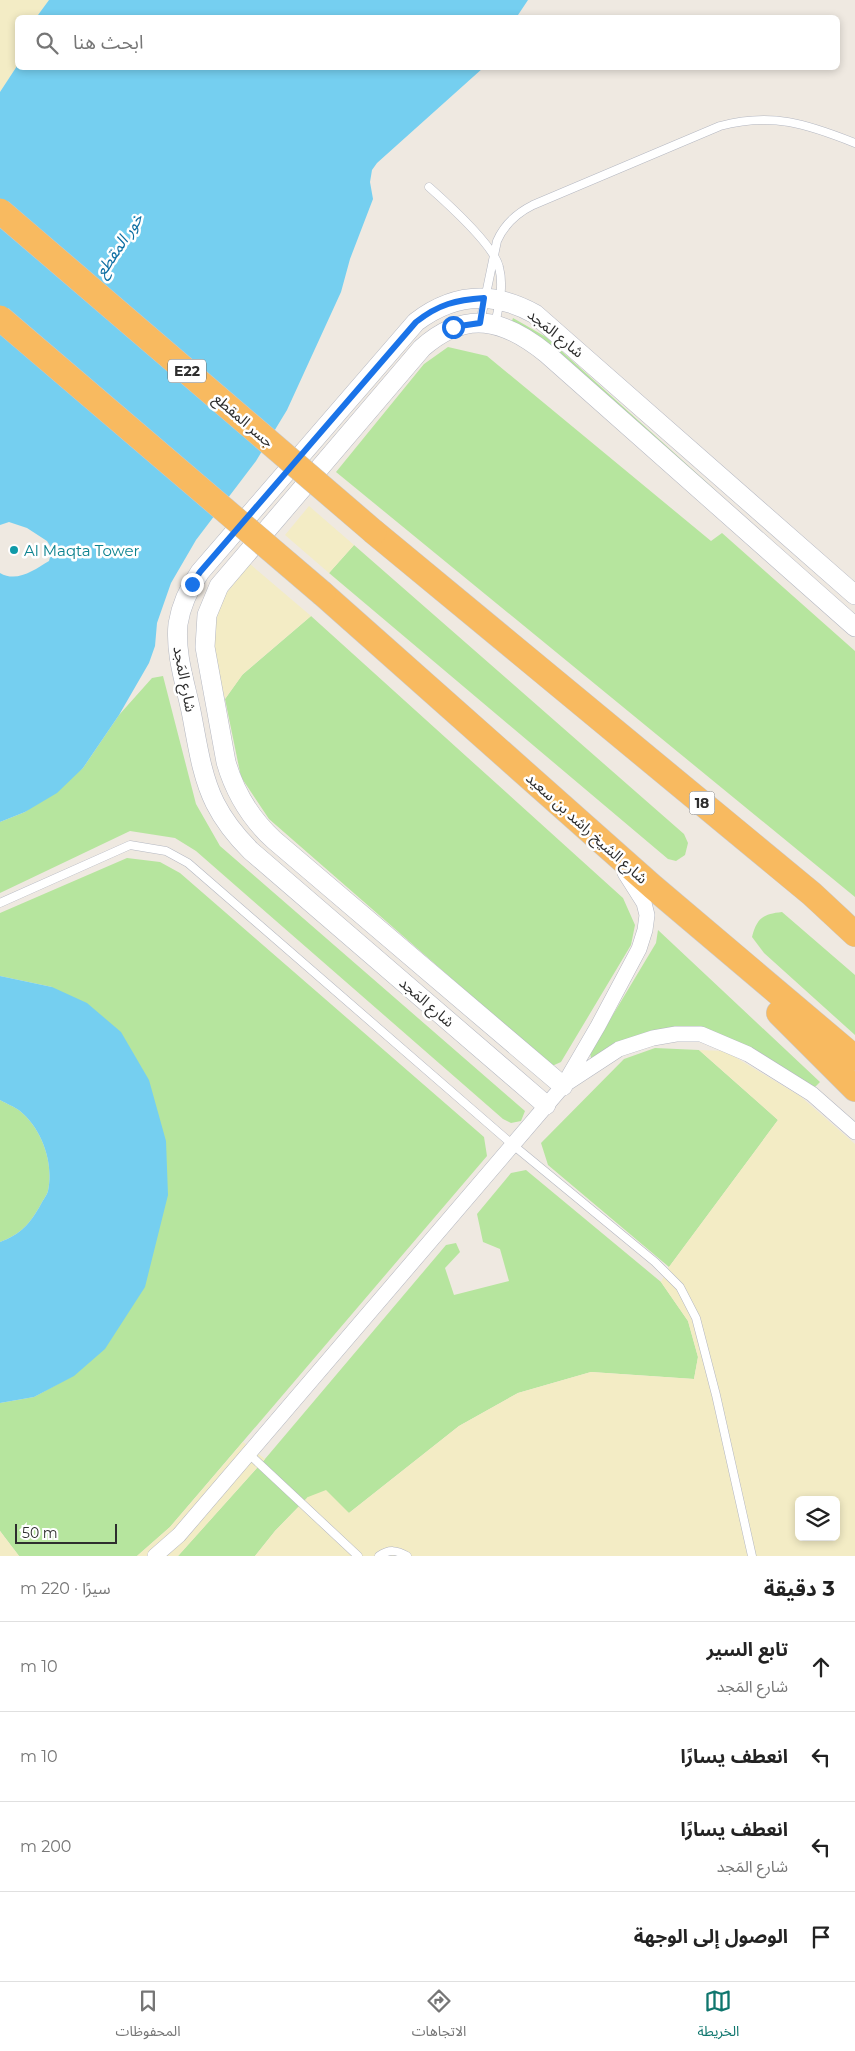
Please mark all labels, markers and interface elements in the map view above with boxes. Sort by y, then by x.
search box [15,15,840,70]
icon: search [33,29,61,57]
text: ابحث هنا [73,31,143,54]
water label: خور المقطع [90,209,150,283]
street label: شارع المَجد [522,305,588,364]
route start [442,316,465,339]
road number: E22 [168,360,206,382]
street label: جسر المقطع [208,389,278,454]
place label: Al Maqta Tower [24,541,140,560]
marker: Al Maqta Tower [8,544,20,556]
route end [181,573,204,596]
street label: شارع المَجد [166,644,201,714]
street label: شارع الشيخ راشد بن سعيد [520,768,652,890]
road number: 18 [690,791,714,814]
street label: شارع المَجد [394,973,459,1034]
map controls [795,1496,840,1541]
button: layers [795,1496,840,1541]
scale bar [15,1521,118,1544]
text: 50 m [22,1524,58,1542]
text: 3 دقيقة [764,1576,835,1601]
text: سيرًا · 220 m [20,1579,111,1598]
text: تابع السير [706,1638,788,1661]
icon: ahead [807,1653,835,1681]
text: 10 m [20,1657,58,1676]
text: شارع المَجد [717,1677,788,1696]
icon: left [807,1743,835,1771]
text: انعطف يسارًا [681,1745,788,1768]
text: 10 m [20,1747,58,1766]
text: انعطف يسارًا [681,1818,788,1841]
icon: left [807,1833,835,1861]
text: 200 m [20,1837,71,1856]
text: شارع المَجد [717,1857,788,1876]
icon: arrive [807,1923,835,1951]
text: الوصول إلى الوجهة [634,1925,788,1948]
tab: المحفوظات [116,1987,181,2046]
tab: الاتجاهات [412,1987,466,2046]
tab: الخريطة [697,1987,739,2046]

